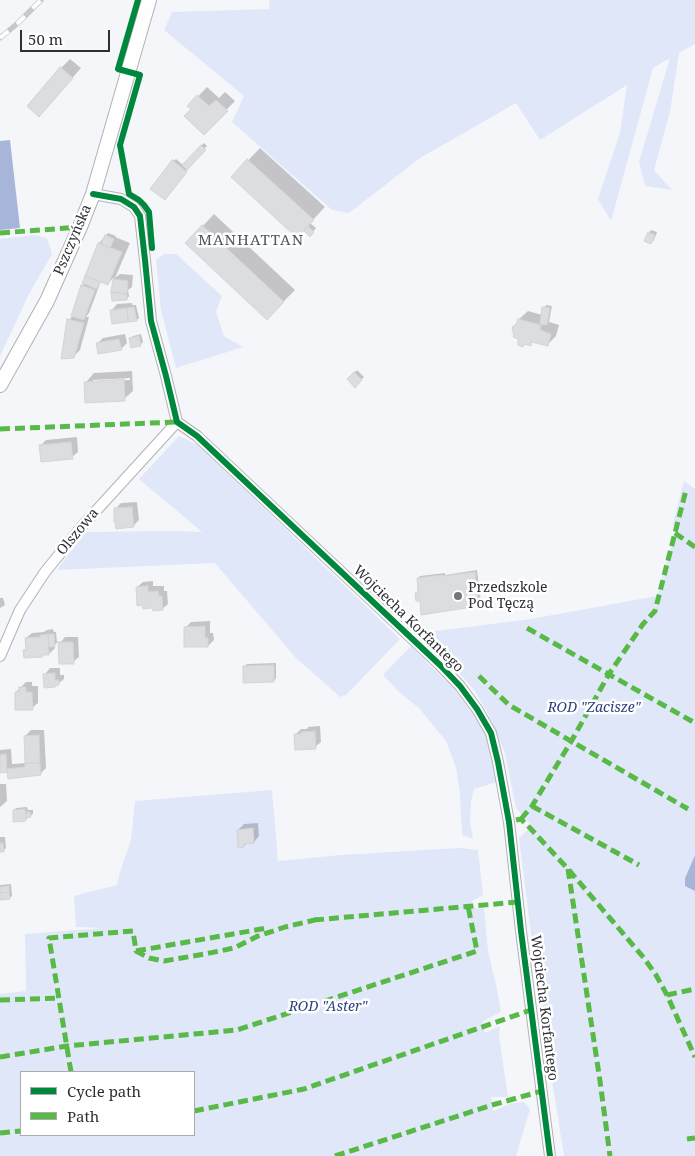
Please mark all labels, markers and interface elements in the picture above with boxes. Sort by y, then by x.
scale bar [22,20,112,52]
text: 50 m [28,29,63,49]
street label: Pszczyńska [51,202,95,278]
district label: MANHATTAN [197,232,305,250]
street label: Olszowa [53,505,103,559]
street label: Wojciecha Korfantego [349,562,467,676]
place label: Przedszkole Pod Tęczą [468,580,548,612]
marker: Przedszkole Pod Tęczą [452,590,464,602]
park label: ROD "Zacisze" [548,700,640,716]
street label: Wojciecha Korfantego [527,934,561,1082]
park label: ROD "Aster" [289,999,367,1015]
legend [20,1071,195,1136]
text: Cycle path [67,1081,141,1101]
text: Path [67,1106,99,1126]

